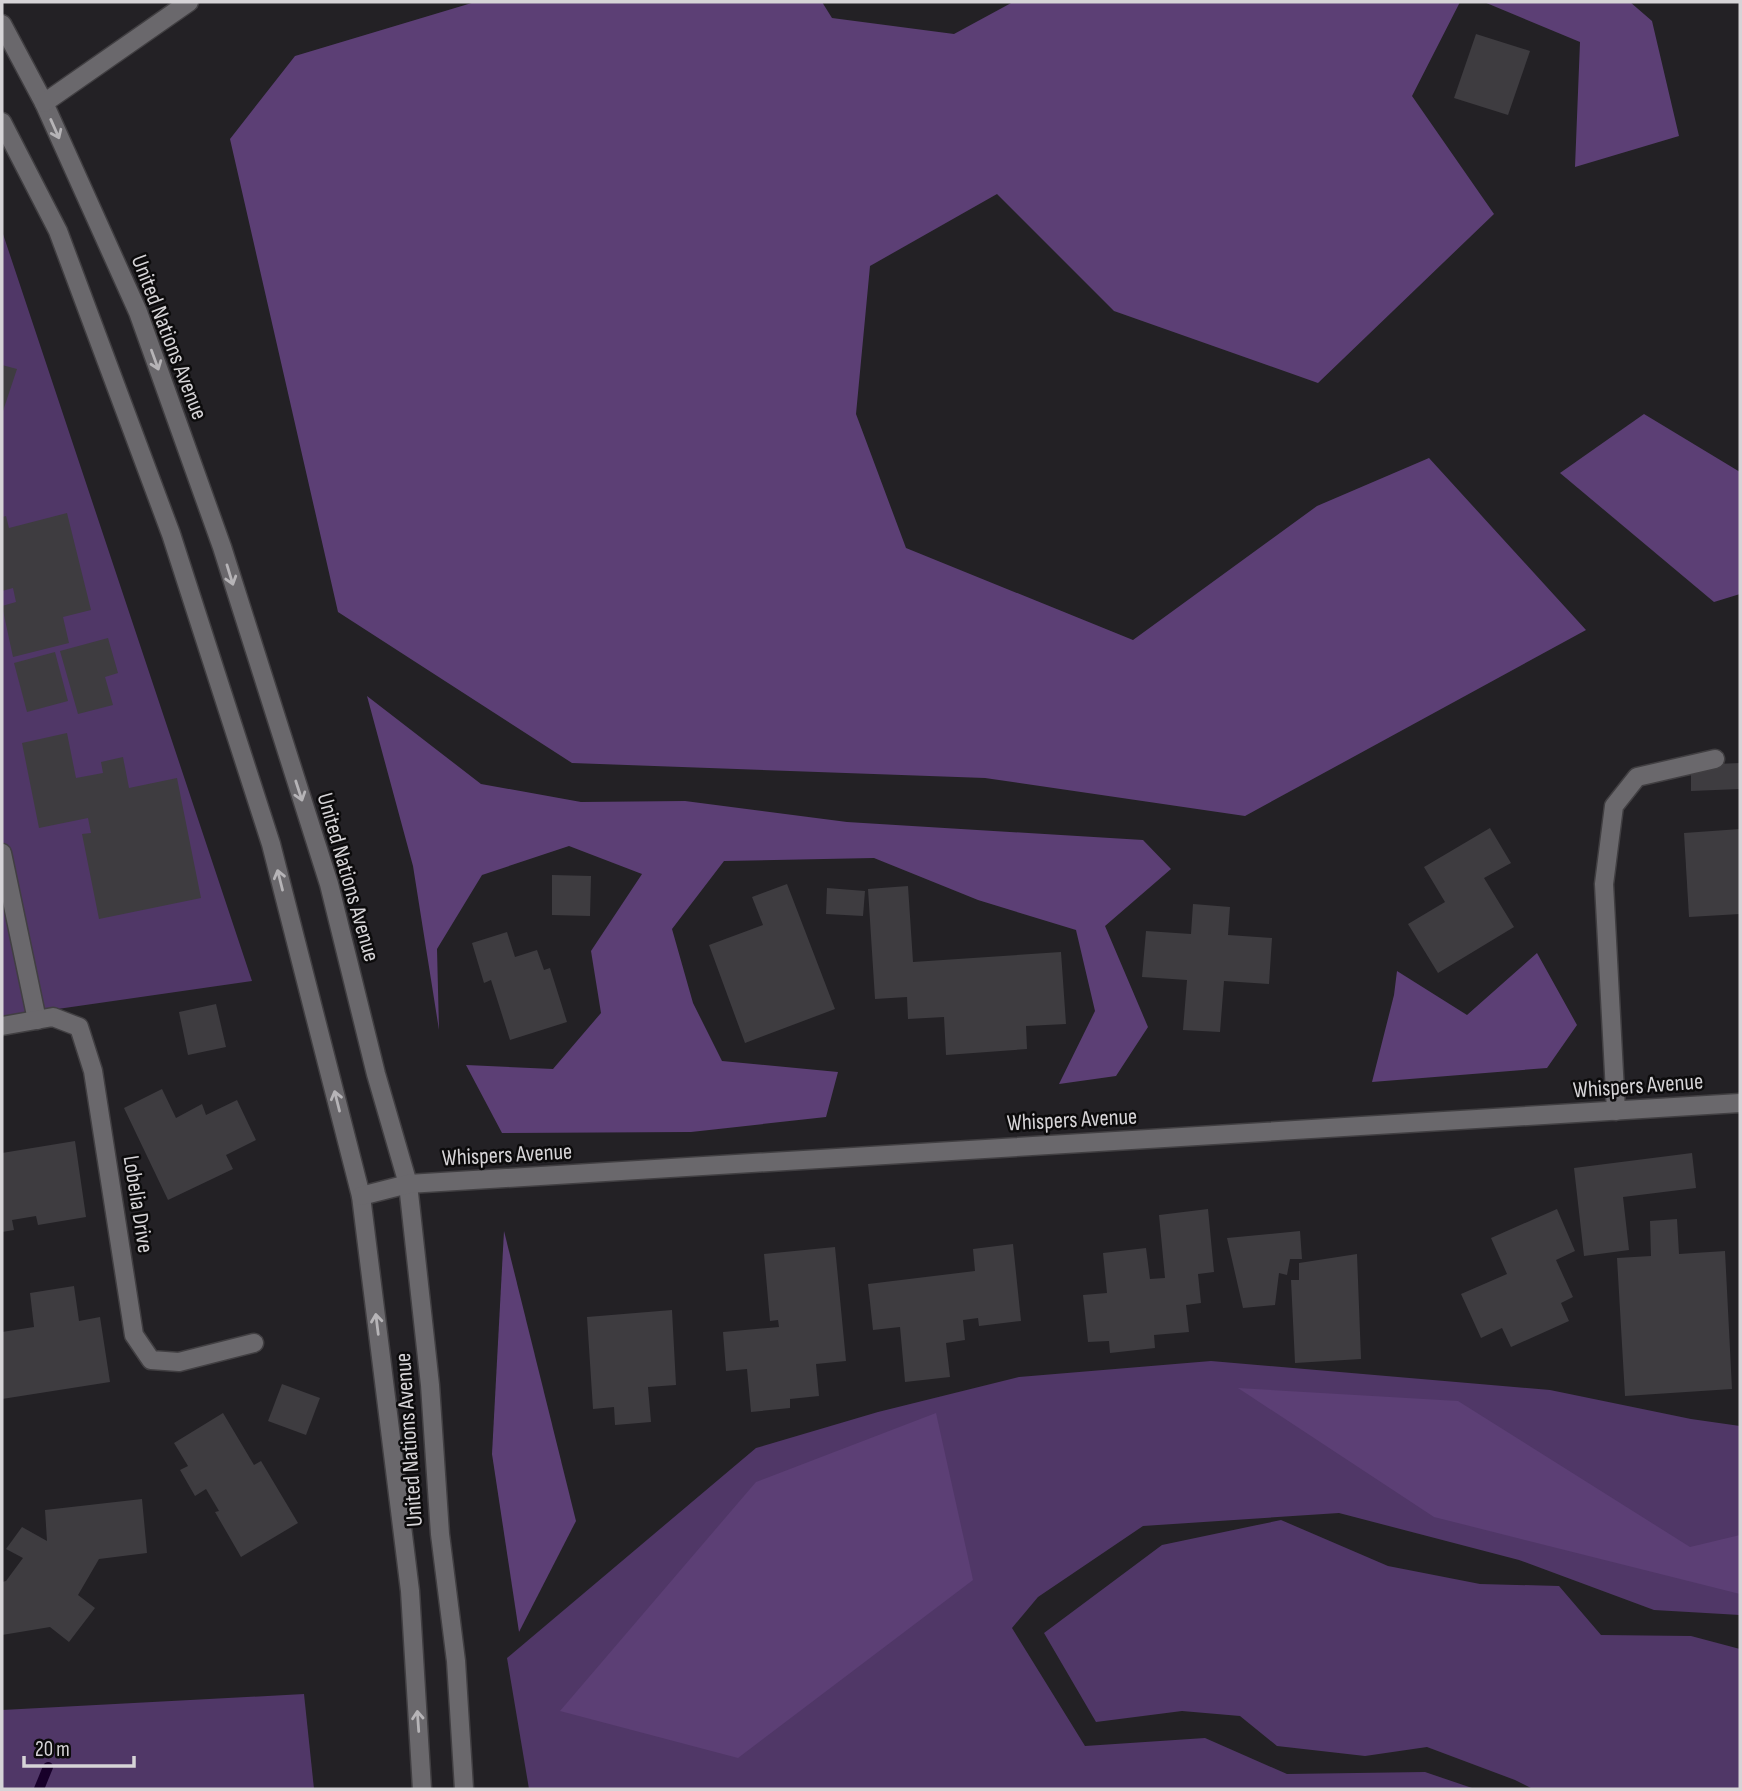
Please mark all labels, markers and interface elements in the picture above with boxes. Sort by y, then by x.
one-way arrow [49,118,62,139]
street label: United Nations Avenue [125,251,213,424]
one-way arrow [150,348,162,370]
one-way arrow [225,563,238,585]
one-way arrow [294,780,306,802]
street label: United Nations Avenue [311,790,386,965]
one-way arrow [273,870,286,892]
street label: Whispers Avenue [1572,1067,1704,1105]
one-way arrow [330,1090,343,1113]
street label: Whispers Avenue [1006,1103,1138,1137]
street label: Whispers Avenue [441,1138,573,1172]
street label: Lobelia Drive [116,1153,160,1255]
one-way arrow [370,1314,383,1336]
street label: United Nations Avenue [389,1352,429,1528]
one-way arrow [411,1710,424,1733]
scale bar [24,1724,135,1768]
text: 20 m [35,1737,70,1762]

